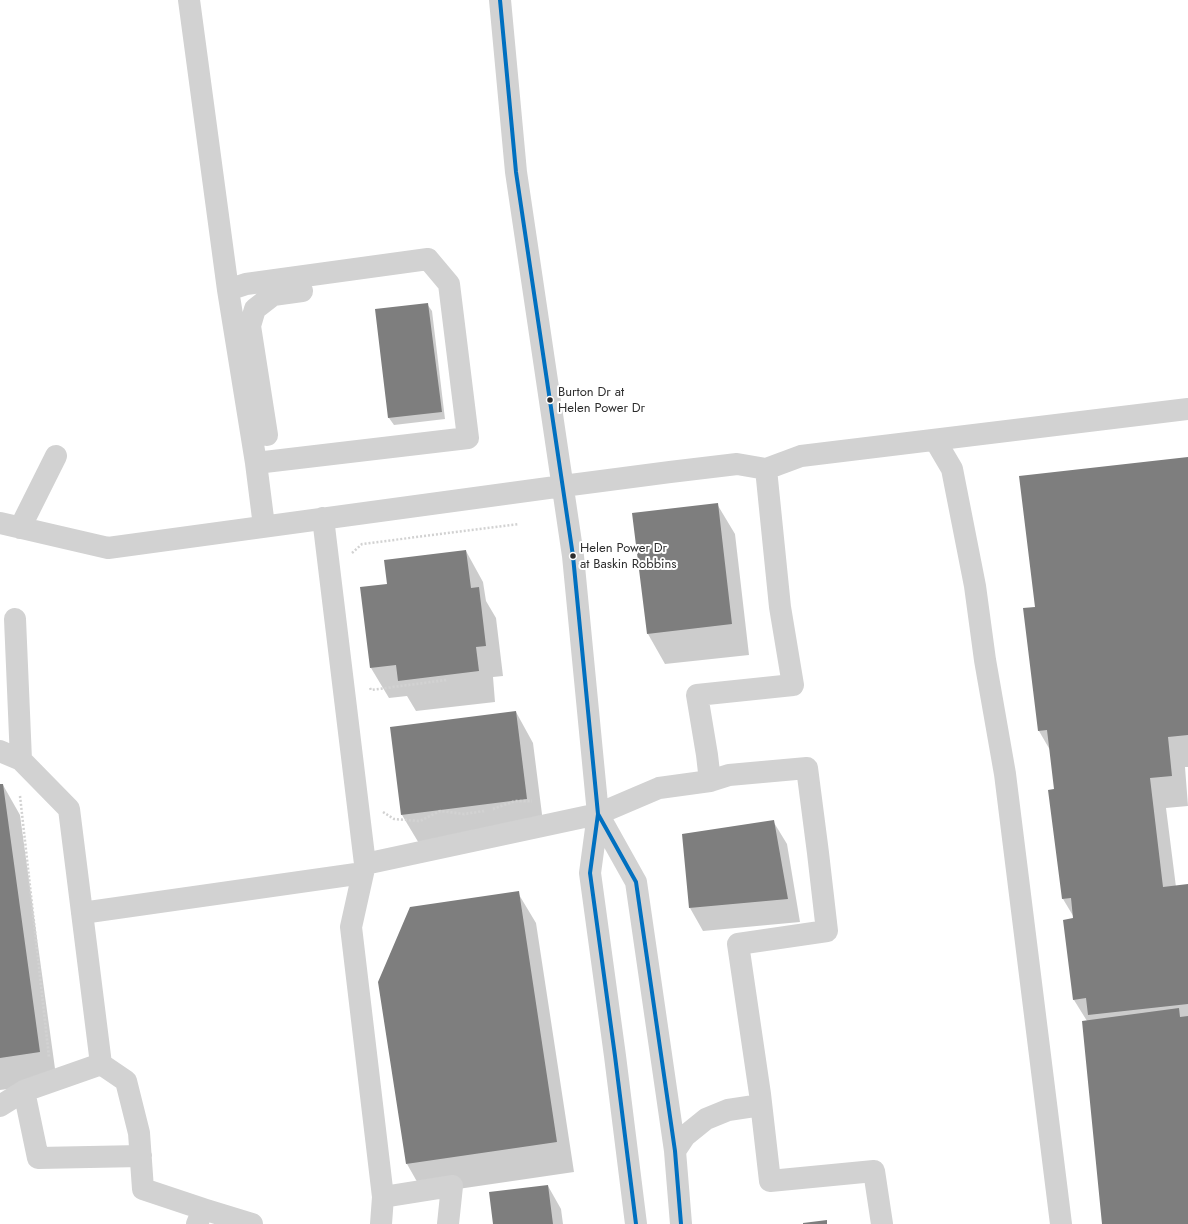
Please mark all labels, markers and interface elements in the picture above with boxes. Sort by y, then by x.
place label: Burton Dr at Helen Power Dr [558,385,645,416]
marker: Burton Dr at Helen Power Dr [545,395,555,405]
place label: Helen Power Dr at Baskin Robbins [580,541,676,572]
marker: Helen Power Dr at Baskin Robbins [568,551,578,561]

